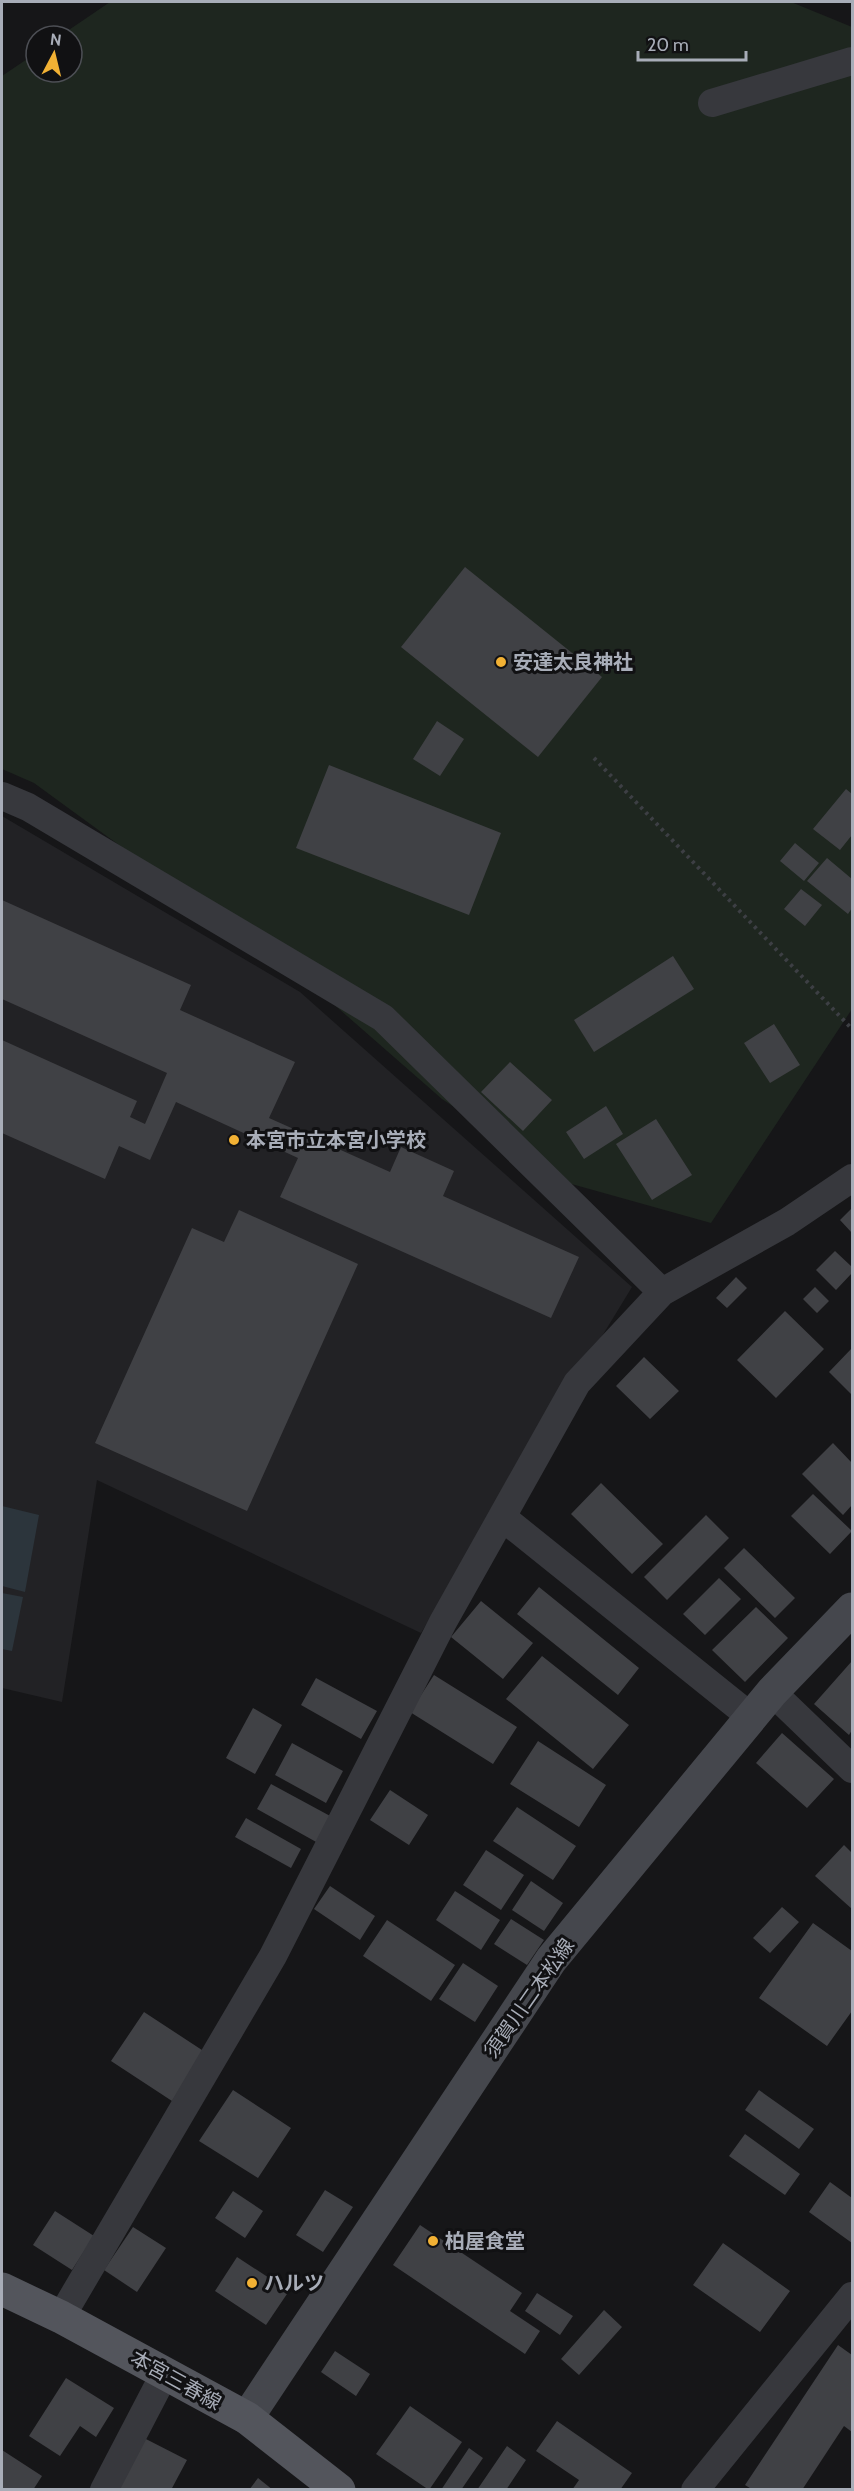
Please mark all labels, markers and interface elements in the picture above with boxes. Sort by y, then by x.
north arrow [24,24,84,84]
scale bar [638,24,746,62]
text: N [49,29,63,50]
text: 20 m [647,34,689,56]
place label: 安達太良神社 [513,650,633,674]
marker: 安達太良神社 [494,655,508,669]
place label: 本宮市立本宮小学校 [246,1128,426,1152]
marker: 本宮市立本宮小学校 [227,1133,241,1147]
street label: 須賀川二本松線 [479,1934,579,2062]
place label: 柏屋食堂 [445,2229,525,2253]
marker: 柏屋食堂 [426,2234,440,2248]
place label: ハルツ [264,2271,324,2295]
marker: ハルツ [245,2276,259,2290]
street label: 本宮三春線 [126,2345,226,2415]

